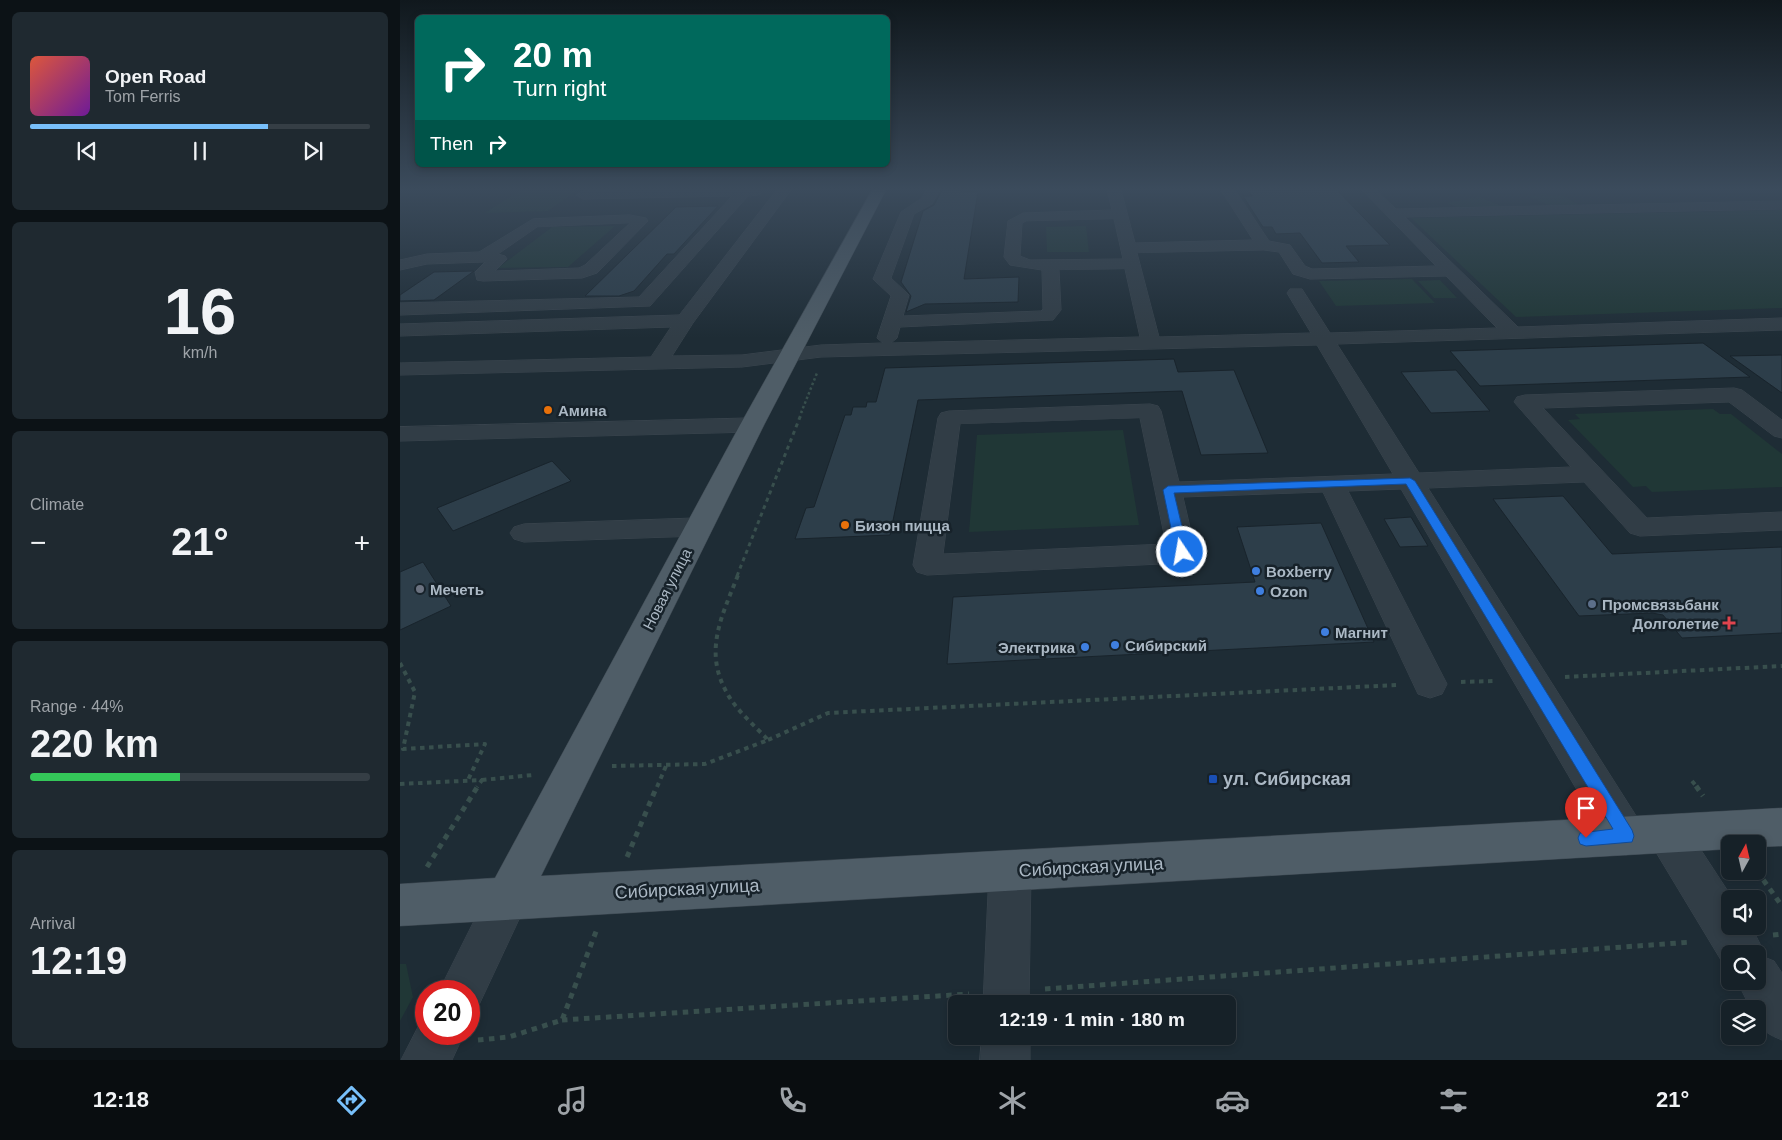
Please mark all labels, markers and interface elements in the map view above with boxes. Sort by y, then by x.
icon: right [430,35,495,100]
text: 20 m [513,35,593,74]
text: Open Road [105,66,206,87]
text: Turn right [513,76,606,101]
text: Tom Ferris [105,88,181,105]
icon: right [483,130,511,158]
text: Then [430,133,473,154]
icon: previous [73,137,101,165]
icon: pause [186,137,214,165]
icon: next [299,137,327,165]
text: 16 [164,275,236,348]
text: km/h [183,344,217,361]
place label: Амина [558,402,607,419]
marker: Амина [542,404,554,416]
text: Climate [30,496,84,513]
place label: Бизон пицца [855,517,950,534]
marker: Бизон пицца [839,519,851,531]
text: 21° [171,521,229,563]
position arrow [1155,525,1207,577]
text: − [30,527,46,558]
text: + [354,527,370,558]
street label: Новая улица [639,545,695,632]
place label: Boxberry [1266,563,1333,580]
marker: Boxberry [1250,565,1262,577]
place label: Мечеть [430,581,484,598]
marker: Мечеть [414,583,426,595]
place label: Ozon [1270,583,1308,600]
marker: Ozon [1254,585,1266,597]
place label: Промсвязьбанк [1602,596,1719,613]
marker: Промсвязьбанк [1586,598,1598,610]
place label: Долголетие [1633,615,1719,632]
marker: Долголетие [1723,617,1735,629]
place label: Магнит [1335,624,1388,641]
marker: Магнит [1319,626,1331,638]
place label: Сибирский [1125,637,1207,654]
place label: Электрика [998,639,1076,656]
marker: Сибирский [1109,639,1121,651]
marker: Электрика [1079,641,1091,653]
text: Range · 44% [30,698,123,715]
text: 220 km [30,723,159,765]
place label: ул. Сибирская [1223,769,1351,789]
marker: ул. Сибирская [1207,773,1219,785]
pin [1565,787,1607,838]
icon: arrive [1572,794,1600,822]
north arrow [1721,835,1766,880]
map controls [1721,835,1766,1045]
street label: Сибирская улица [1018,853,1165,881]
street label: Сибирская улица [614,875,761,903]
button: sound [1721,890,1766,935]
text: Arrival [30,915,75,932]
text: 12:19 [30,940,127,982]
button: search [1721,945,1766,990]
speed limit sign: 20 [415,980,480,1045]
button: layers [1721,1000,1766,1045]
text: 12:19 · 1 min · 180 m [999,1009,1185,1030]
icon: directions [334,1083,369,1118]
icon: music [555,1083,590,1118]
icon: phone [775,1083,810,1118]
icon: climate [995,1083,1030,1118]
icon: car [1215,1083,1250,1118]
icon: filters [1436,1083,1471,1118]
text: 12:18 [93,1087,149,1112]
text: 21° [1656,1087,1689,1112]

